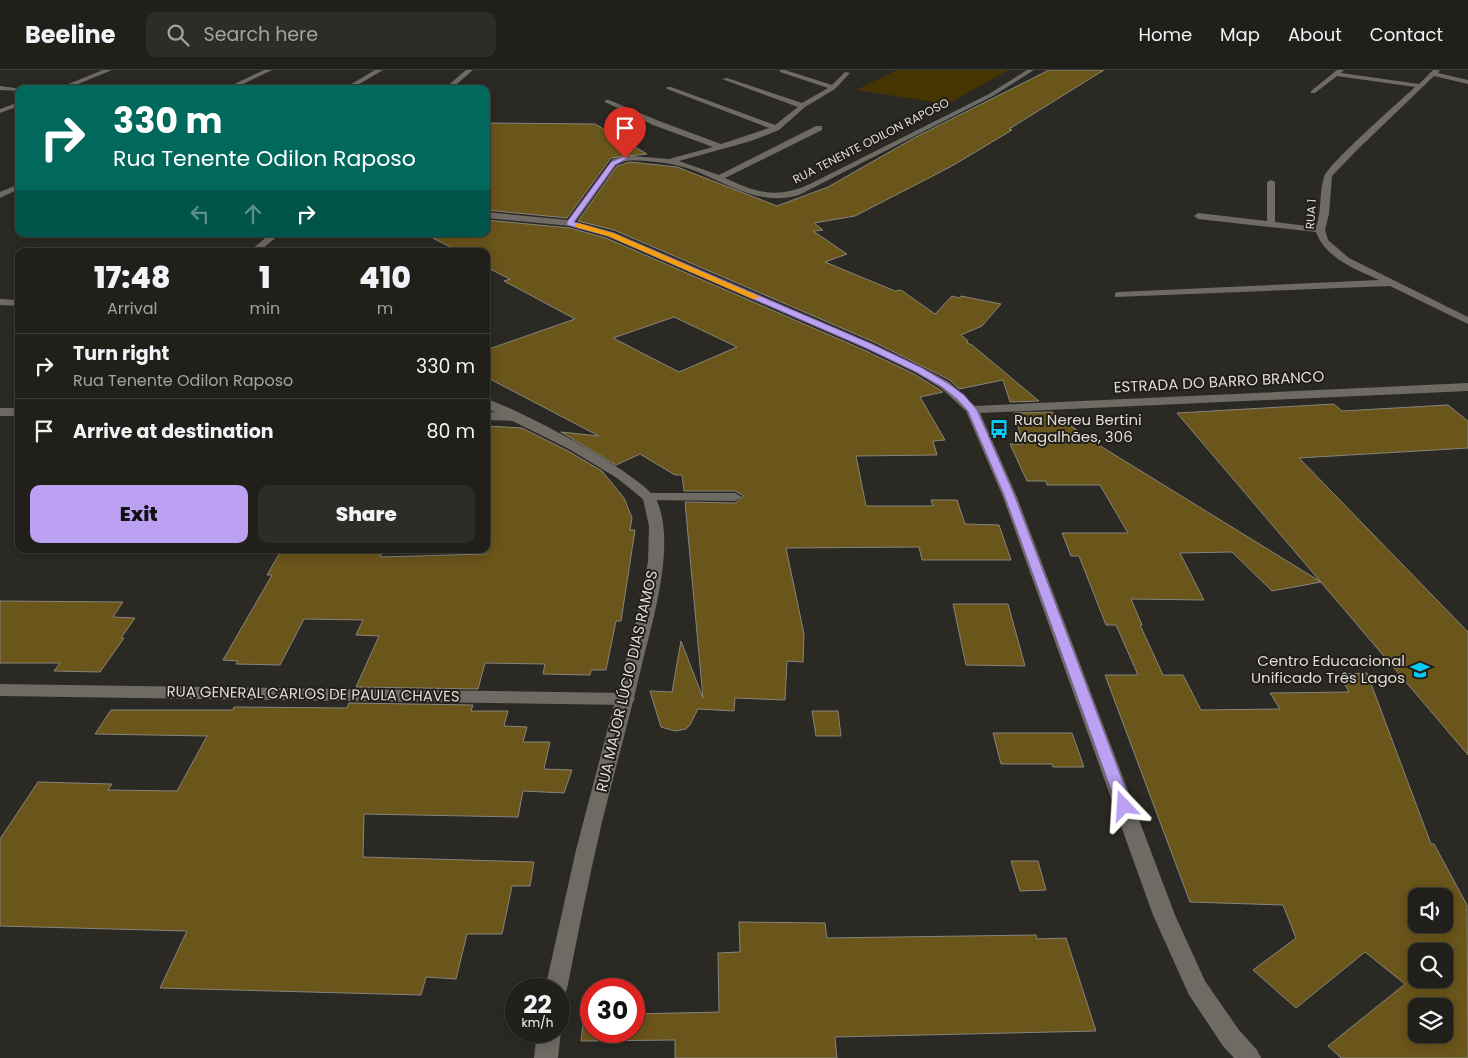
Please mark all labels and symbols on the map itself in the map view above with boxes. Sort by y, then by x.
street label: RUA TENENTE ODILON RAPOSO [790,94,952,188]
pin [604,107,646,158]
street label: RUA 1 [1301,198,1320,230]
street label: ESTRADA DO BARRO BRANCO [1113,365,1325,397]
place label: Rua Nereu Bertini Magalhães, 306 [1014,409,1142,447]
bus stop icon: Rua Nereu Bertini Magalhães, 306 [988,418,1010,440]
street label: RUA MAJOR LÚCIO DIAS RAMOS [591,568,662,794]
place label: Centro Educacional Unificado Três Lagos [1251,650,1405,688]
school or university icon: Centro Educacional Unificado Três Lagos [1409,659,1431,681]
street label: RUA GENERAL CARLOS DE PAULA CHAVES [166,680,460,707]
position arrow [1097,779,1149,831]
speed limit sign: 30 [580,978,645,1043]

